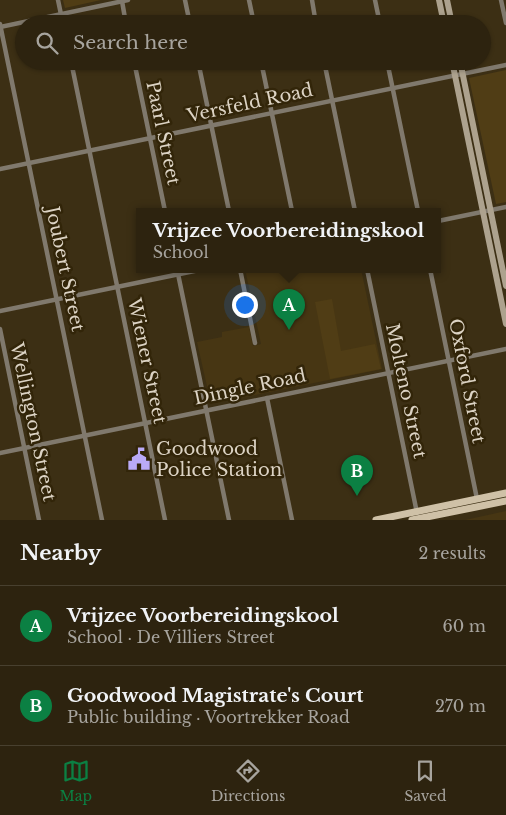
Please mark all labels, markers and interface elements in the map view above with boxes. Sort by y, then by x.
search box [15,15,491,70]
icon: search [33,29,61,57]
text: Search here [73,31,188,54]
street label: Paarl Street [141,79,185,187]
street label: Versfeld Road [184,79,315,127]
street label: Joubert Street [41,203,89,334]
popup [136,208,441,273]
text: Vrijzee Voorbereidingskool [153,219,424,242]
text: School [153,242,209,262]
pin: A [273,289,305,330]
your location [232,292,258,318]
street label: Wiener Street [123,295,171,426]
street label: Oxford Street [444,317,490,445]
street label: Molteno Street [381,322,431,461]
street label: Wellington Street [5,340,61,503]
street label: Dingle Road [192,364,308,410]
place label: Goodwood Police Station [156,438,282,481]
public building icon: Goodwood Police Station [126,446,152,472]
pin: B [341,455,373,496]
text: Nearby [20,540,101,566]
text: 2 results [418,543,486,563]
text: Vrijzee Voorbereidingskool [67,604,339,627]
text: A [30,616,42,636]
text: 60 m [443,616,486,636]
text: School · De Villiers Street [67,627,275,647]
text: Goodwood Magistrate's Court [67,684,363,707]
text: B [30,696,42,716]
text: 270 m [435,696,486,716]
text: Public building · Voortrekker Road [67,707,350,727]
tab: Map [59,757,92,805]
tab: Directions [211,757,285,805]
tab: Saved [404,757,447,805]

